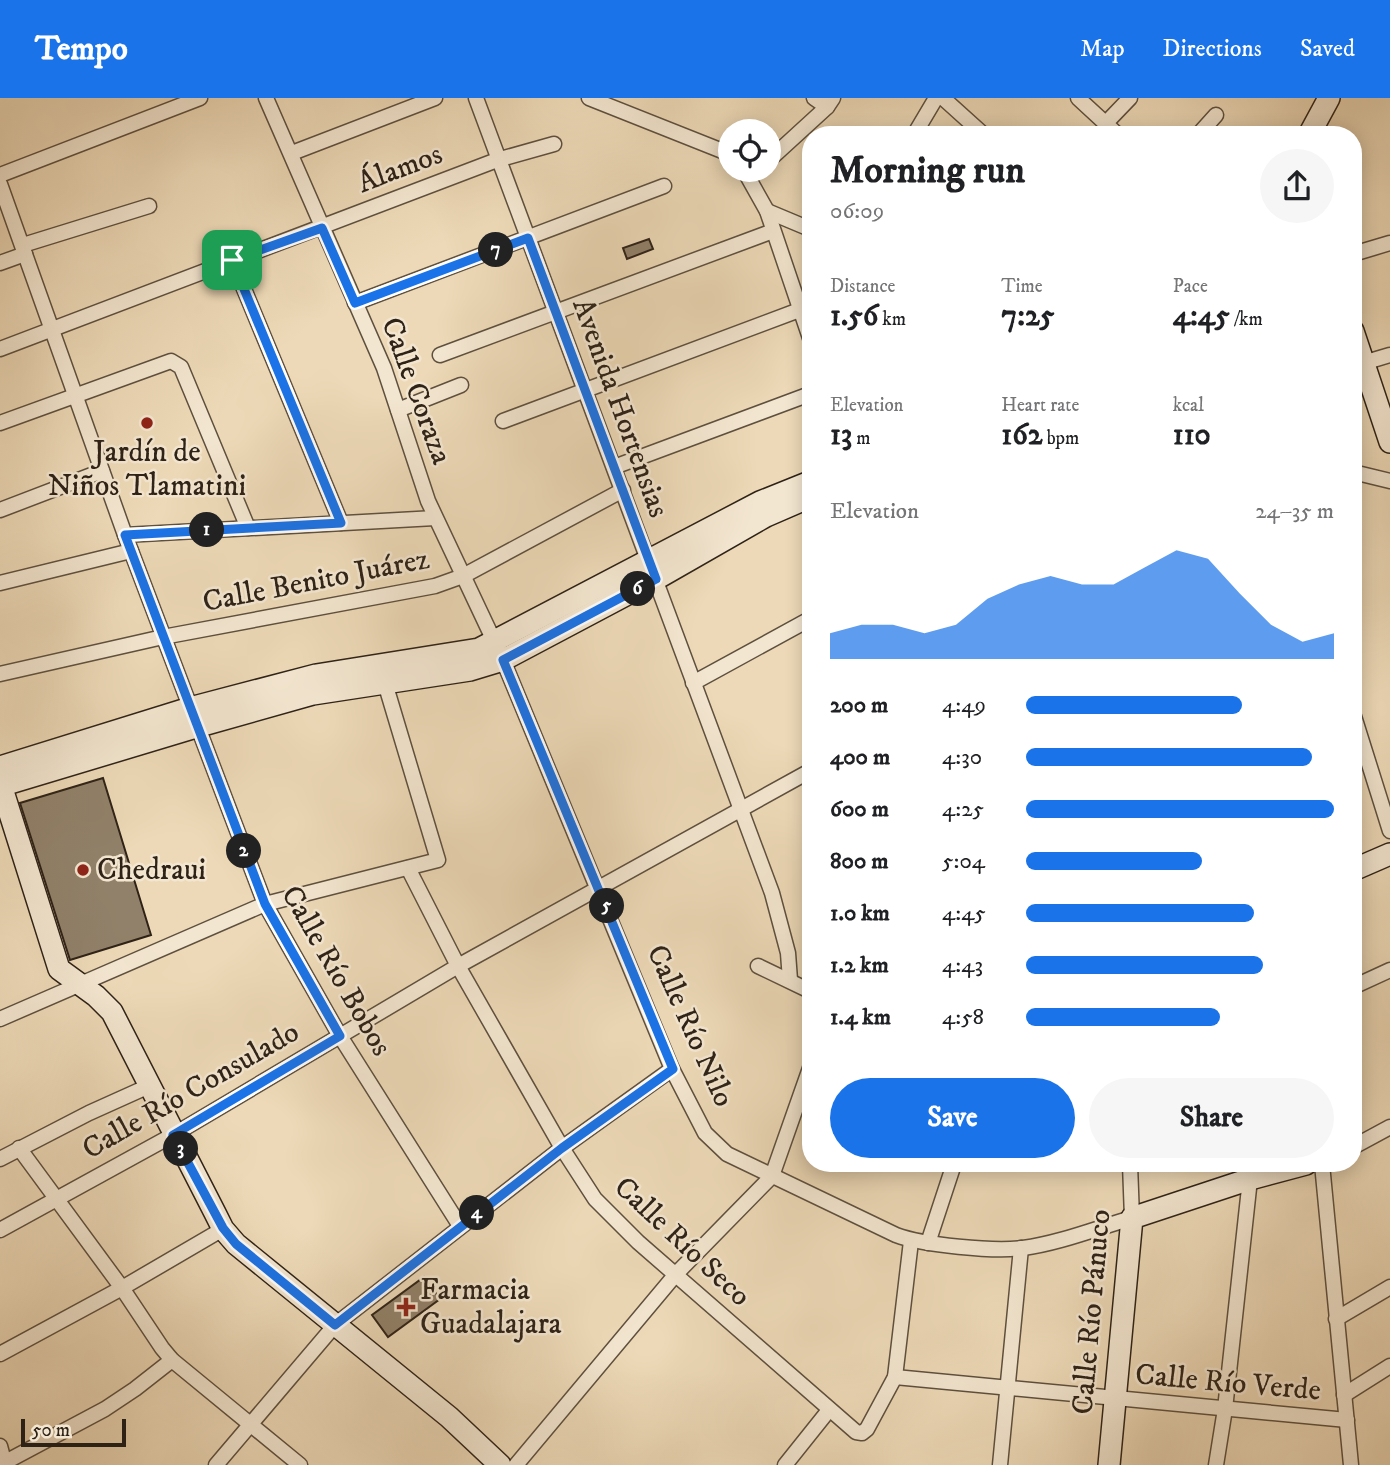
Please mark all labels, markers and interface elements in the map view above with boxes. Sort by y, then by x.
text: Tempo [35,29,128,70]
text: Map [1080,34,1125,64]
text: Directions [1163,34,1262,64]
text: Saved [1300,34,1355,64]
map controls [718,119,781,182]
button: locate [718,119,781,182]
street label: Álamos [352,134,448,202]
text: Morning run [830,147,1025,195]
button: share [1260,149,1334,223]
text: 06:09 [830,197,884,226]
pin [202,230,262,290]
pin: 7 [478,232,514,268]
text: 7 [490,238,501,261]
icon: arrive [213,241,251,279]
text: Distance [830,275,895,298]
text: Time [1001,275,1043,298]
text: Pace [1173,275,1208,298]
street label: Avenida Hortensias [563,294,677,522]
text: 1.56 [830,298,878,335]
text: 7:25 [1001,298,1054,335]
text: 4:45 [1173,298,1230,335]
text: km [878,308,906,331]
text: /km [1230,308,1263,331]
street label: Calle Coraza [372,313,460,470]
text: Elevation [830,394,904,417]
text: Heart rate [1001,394,1079,417]
text: kcal [1173,394,1204,417]
marker: Jardín de Niños Tlamatini [139,415,155,431]
text: 13 [830,417,852,454]
text: 162 [1001,417,1043,454]
text: 110 [1173,417,1211,454]
text: m [852,427,871,450]
text: bpm [1043,427,1079,450]
place label: Jardín de Niños Tlamatini [48,434,246,505]
text: Elevation [830,497,919,526]
text: 24–35 m [1255,497,1334,526]
pin: 1 [190,512,224,548]
text: 1 [203,518,210,541]
street label: Calle Benito Juárez [200,541,432,621]
pin: 6 [620,572,656,606]
text: 6 [633,577,642,600]
text: 200 m [830,691,888,720]
text: 4:49 [942,691,986,720]
text: 400 m [830,743,890,772]
text: 4:30 [942,743,982,772]
text: 600 m [830,795,889,824]
text: 4:25 [942,795,984,824]
pin: 2 [226,834,262,868]
text: 2 [239,839,248,862]
text: 800 m [830,847,888,876]
text: 5:04 [942,847,985,876]
place label: Chedraui [97,852,206,889]
marker: Chedraui [75,862,91,878]
street label: Calle Río Bobos [272,879,400,1063]
pin: 5 [590,888,624,924]
text: 5 [602,894,611,917]
text: 1.0 km [830,899,890,928]
text: 4:45 [942,899,986,928]
street label: Calle Río Nilo [638,939,742,1113]
text: 1.2 km [830,951,889,980]
text: 4:43 [942,951,983,980]
text: 1.4 km [830,1003,891,1032]
text: 4:58 [942,1003,984,1032]
street label: Calle Río Consulado [76,1014,306,1168]
button: Save [830,1078,1075,1158]
button: Share [1089,1078,1334,1158]
pin: 3 [164,1132,198,1166]
text: 3 [177,1137,184,1160]
street label: Calle Río Seco [606,1169,758,1315]
pin: 4 [460,1196,494,1230]
text: 4 [471,1201,482,1224]
street label: Calle Río Pánuco [1065,1208,1119,1416]
place label: Farmacia Guadalajara [420,1272,562,1343]
marker: Farmacia Guadalajara [398,1299,414,1315]
street label: Calle Río Verde [1134,1356,1322,1410]
scale bar [21,1416,126,1448]
text: 50 m [32,1419,70,1442]

